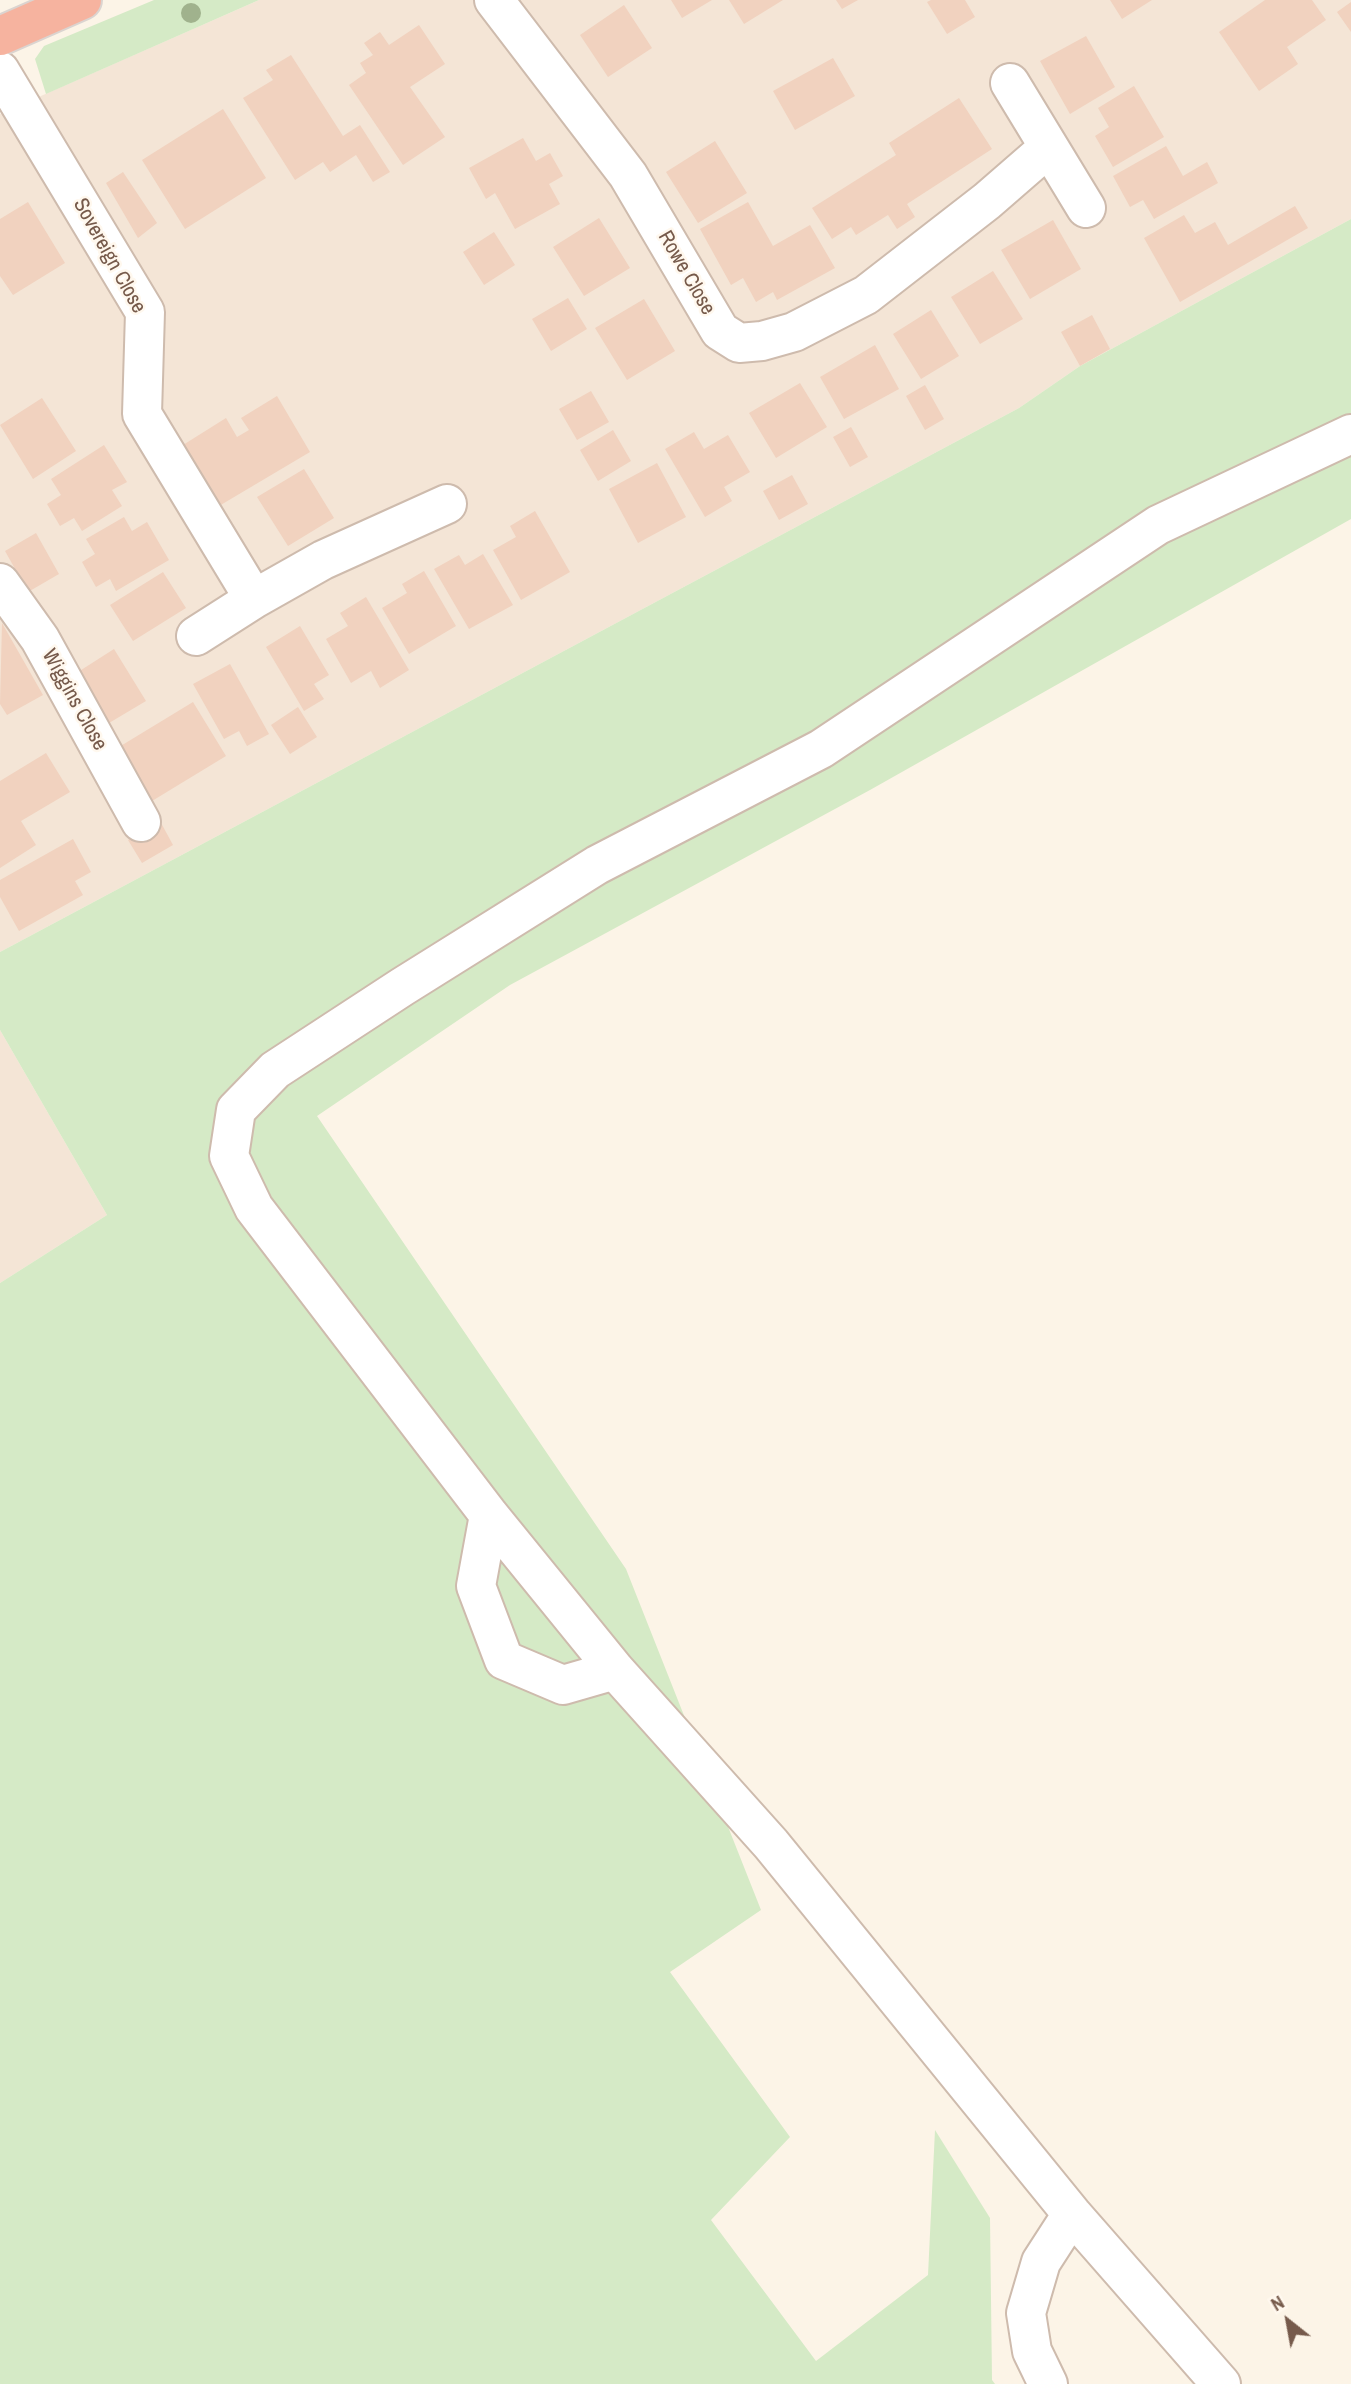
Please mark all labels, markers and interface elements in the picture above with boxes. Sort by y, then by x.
street label: Sovereign Close [67,194,151,318]
street label: Rowe Close [652,227,720,319]
street label: Wiggins Close [36,645,112,755]
north arrow [1253,2286,1323,2356]
text: N [1266,2289,1289,2317]

